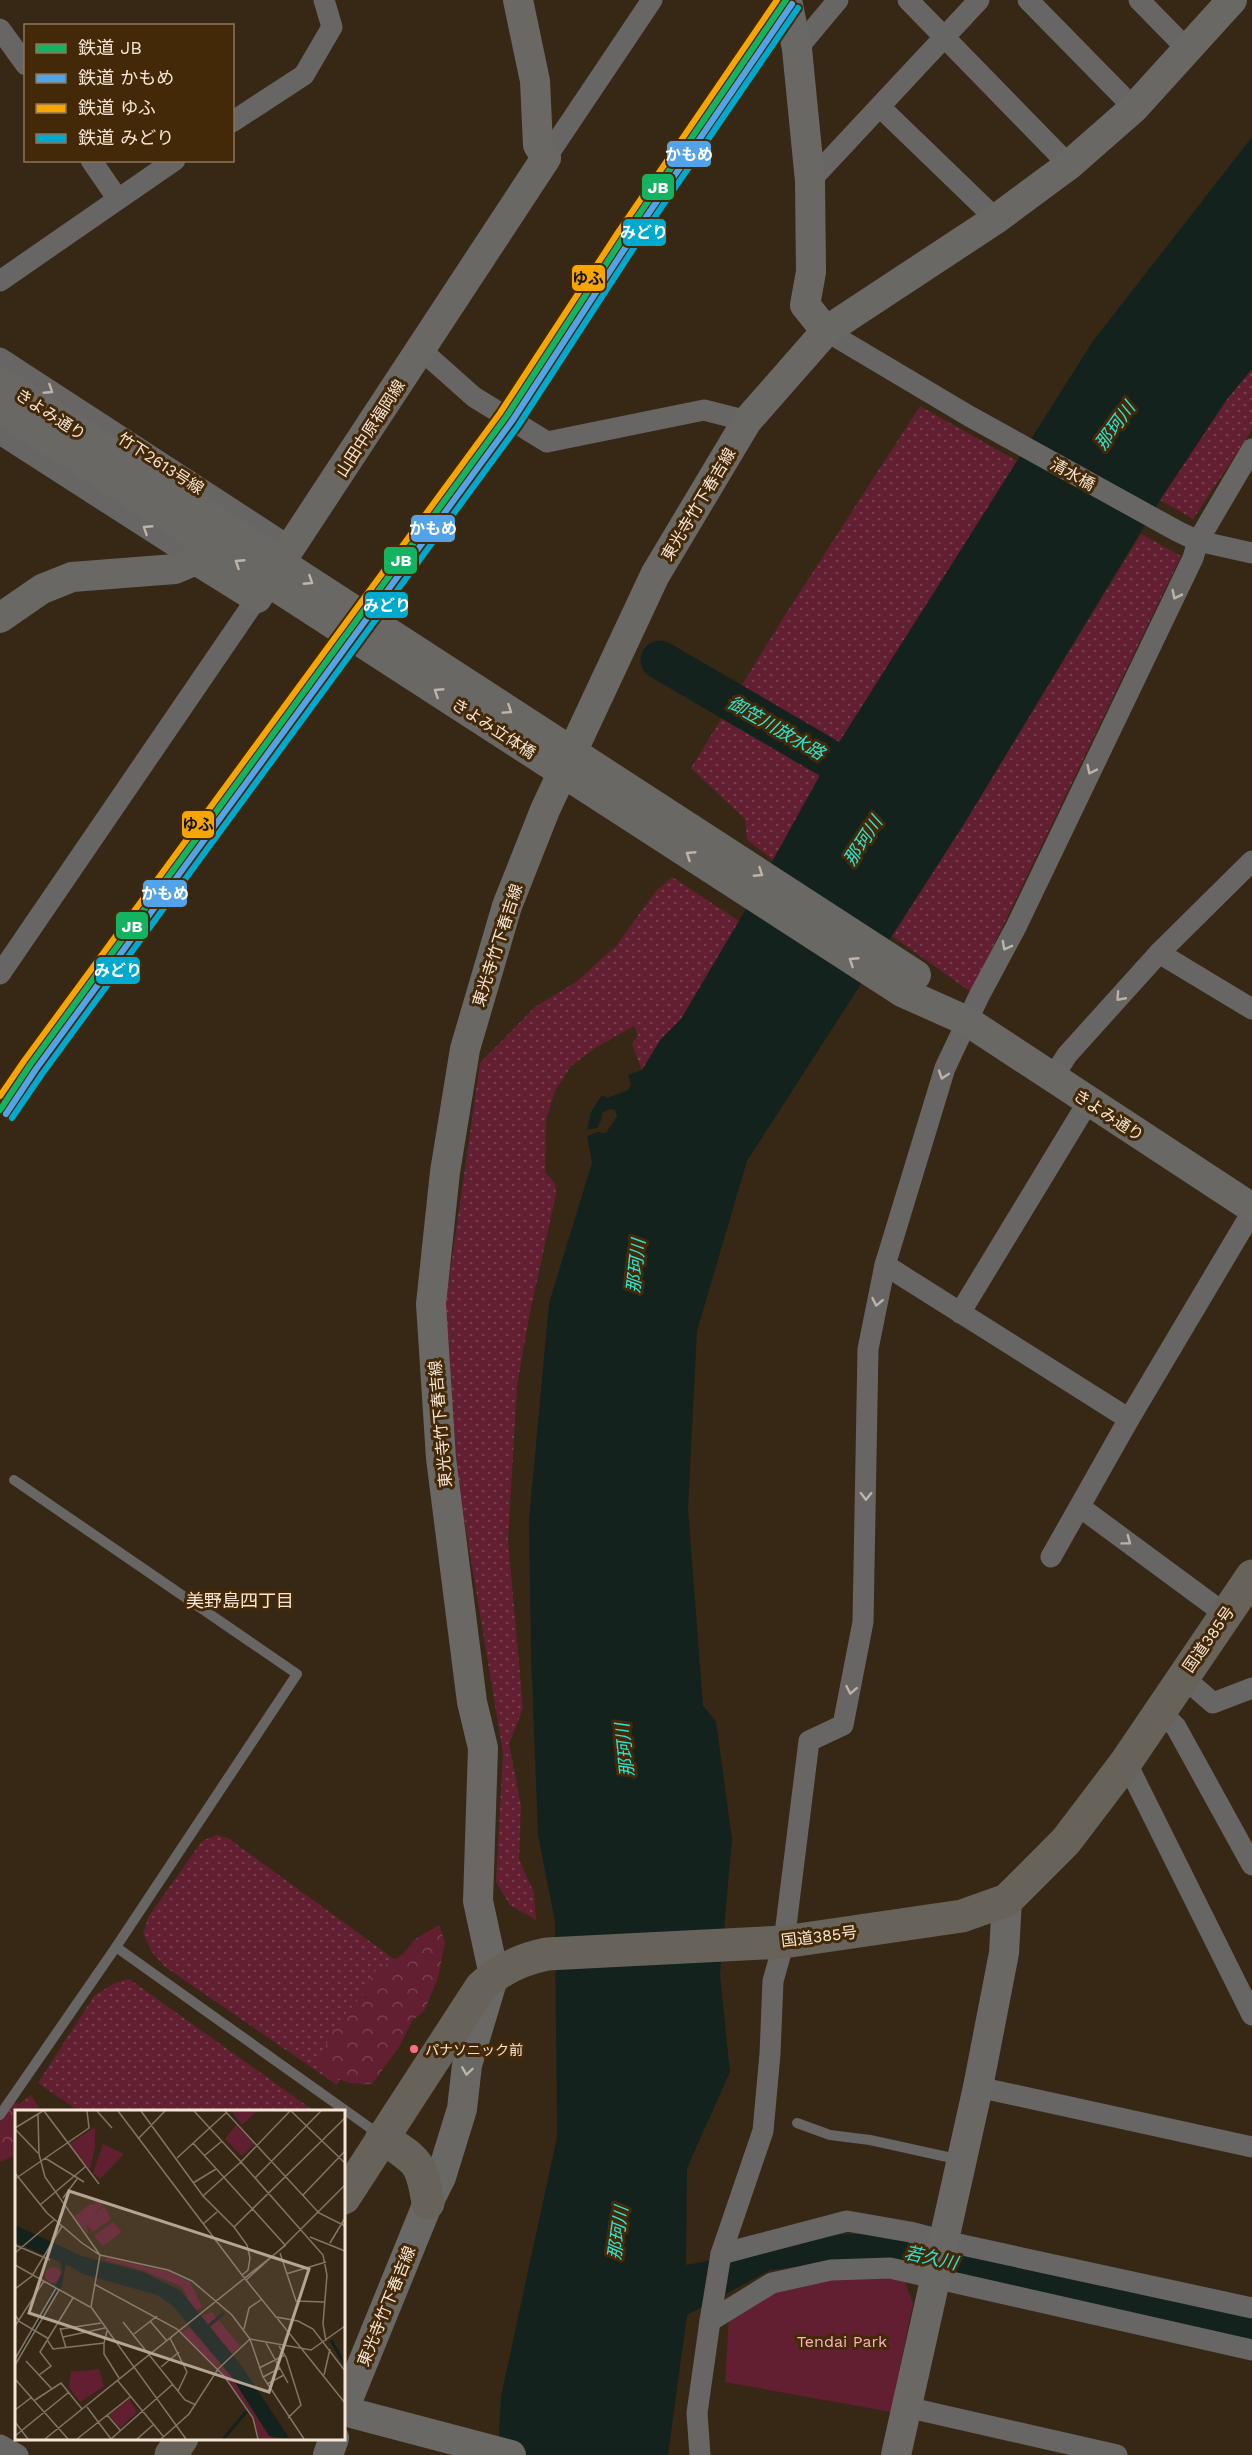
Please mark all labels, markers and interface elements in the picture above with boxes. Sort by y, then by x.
legend [24,24,234,162]
text: 鉄道 JB [78,37,142,58]
text: 鉄道 かもめ [78,67,174,88]
text: 鉄道 ゆふ [78,97,156,118]
text: 鉄道 みどり [78,127,174,148]
line badge: かもめ [666,140,712,168]
text: かもめ [665,145,713,164]
line badge: JB [641,173,675,201]
text: JB [648,178,668,197]
line badge: みどり [622,218,667,247]
text: みどり [620,223,668,242]
line badge: ゆふ [571,264,606,292]
text: ゆふ [572,269,604,288]
street label: 山田中原福岡線 [332,376,409,480]
one-way arrow [43,382,53,394]
street label: きよみ通り [12,385,89,444]
water label: 那珂川 [1090,396,1140,454]
street label: 竹下2613号線 [114,429,207,498]
street label: 東光寺竹下春吉線 [657,444,740,564]
street label: 清水橋 [1047,454,1098,494]
line badge: かもめ [410,514,456,543]
text: かもめ [409,519,457,538]
one-way arrow [142,525,153,536]
line badge: JB [383,546,418,575]
text: JB [391,551,411,570]
one-way arrow [235,559,246,570]
one-way arrow [302,574,313,585]
one-way arrow [1171,588,1183,599]
line badge: みどり [364,591,409,619]
text: みどり [363,596,411,615]
one-way arrow [433,688,444,699]
water label: 御笠川放水路 [724,691,830,765]
street label: きよみ立体橋 [448,694,539,763]
one-way arrow [501,703,512,714]
one-way arrow [1087,764,1099,775]
line badge: ゆふ [181,810,215,839]
water label: 那珂川 [839,811,887,869]
text: ゆふ [182,815,214,834]
one-way arrow [685,851,696,862]
one-way arrow [752,866,763,877]
line badge: かもめ [142,879,188,908]
street label: 東光寺竹下春吉線 [469,881,526,1009]
text: かもめ [141,884,189,903]
line badge: JB [115,911,149,940]
text: JB [122,917,142,936]
one-way arrow [1002,939,1013,950]
line badge: みどり [95,956,141,985]
one-way arrow [849,956,859,968]
text: みどり [94,961,142,980]
one-way arrow [1116,990,1127,1000]
one-way arrow [938,1069,951,1079]
street label: きよみ通り [1070,1086,1147,1145]
water label: 那珂川 [622,1236,649,1294]
one-way arrow [871,1297,884,1307]
street label: 東光寺竹下春吉線 [425,1359,456,1489]
one-way arrow [859,1492,872,1501]
one-way arrow [1120,1534,1131,1545]
district label: 美野島四丁目 [186,1590,294,1611]
street label: 国道385号 [1179,1603,1238,1676]
one-way arrow [845,1685,858,1695]
water label: 那珂川 [611,1720,638,1778]
street label: 国道385号 [780,1922,858,1951]
place label: パナソニック前 [425,2042,523,2058]
marker: パナソニック前 [408,2043,420,2055]
one-way arrow [461,2066,473,2076]
inset map [15,2110,345,2440]
water label: 那珂川 [603,2203,632,2261]
water label: 若久川 [903,2242,962,2274]
street label: 東光寺竹下春吉線 [354,2243,419,2369]
park label: Tendai Park [797,2332,887,2351]

